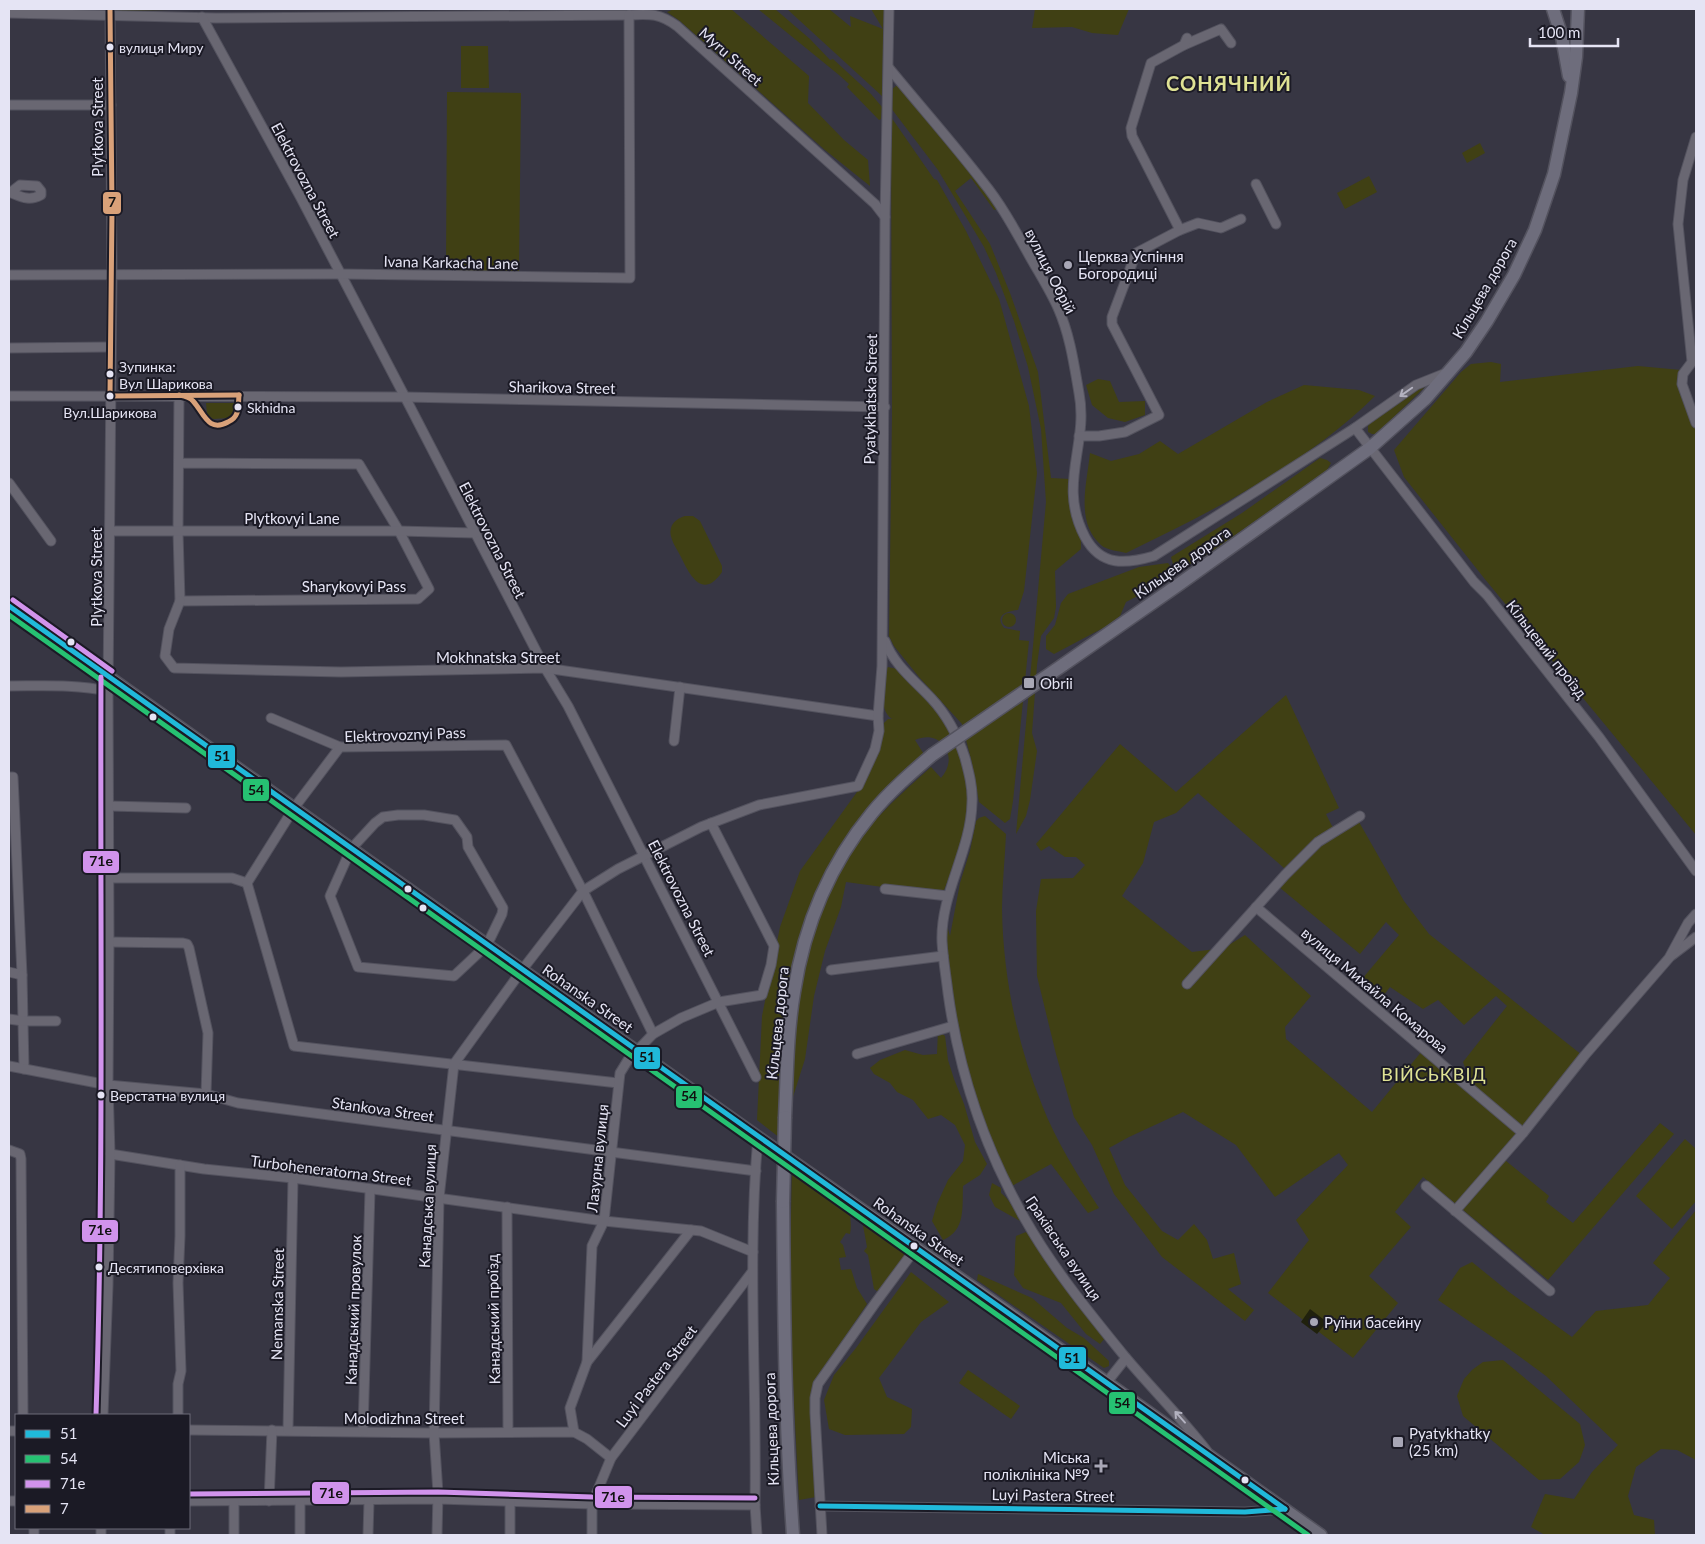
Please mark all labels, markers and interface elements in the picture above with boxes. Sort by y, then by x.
scale bar [1530,15,1618,47]
street label: Myru Street [696,23,767,89]
text: 100 m [1538,23,1580,41]
place label: вулиця Миру [119,39,204,56]
marker: вулиця Миру [105,42,115,52]
district label: СОНЯЧНИЙ [1166,71,1292,95]
street label: Plytkova Street [88,77,106,177]
street label: Elektrovozna Street [268,119,344,241]
line badge: 7 [102,191,122,215]
text: 7 [108,193,116,210]
street label: вулиця Обрій [1022,225,1080,317]
street label: Кільцева дорога [1448,234,1520,342]
place label: Церква Успіння Богородиці [1078,247,1184,282]
street label: Ivana Karkacha Lane [383,252,519,272]
marker: Церква Успіння Богородиці [1062,259,1074,271]
street label: Pyatykhatska Street [860,333,880,464]
place label: Зупинка: Вул Шарикова [119,358,213,392]
marker: Зупинка: Вул Шарикова [105,369,115,379]
street label: Sharikova Street [508,377,616,397]
one-way arrow [1399,387,1413,397]
marker: Вул.Шарикова [105,391,115,401]
place label: Skhidna [247,399,295,416]
marker: Skhidna [233,402,243,412]
place label: Вул.Шарикова [63,404,157,421]
street label: Elektrovozna Street [456,479,530,602]
street label: Plytkovyi Lane [244,509,340,527]
street label: Кільцева дорога [1130,522,1234,602]
street label: Plytkova Street [87,527,105,627]
street label: Sharykovyi Pass [302,577,406,595]
street label: Кільцевий проїзд [1503,596,1591,702]
unlabelled marker [66,637,76,647]
street label: Mokhnatska Street [436,648,561,666]
place label: Obrii [1040,674,1073,692]
marker: Obrii [1022,676,1036,690]
unlabelled marker [148,712,158,722]
street label: Elektrovoznyi Pass [344,723,466,745]
line badge: 51 [207,744,236,769]
text: 51 [214,747,230,764]
line badge: 54 [242,778,270,802]
text: 54 [248,781,264,798]
street label: Elektrovozna Street [645,837,719,960]
line badge: 71е [82,850,120,874]
text: 71е [89,852,113,869]
unlabelled marker [403,884,413,894]
unlabelled marker [418,903,428,913]
street label: вулиця Михайла Комарова [1298,923,1452,1057]
street label: Rohanska Street [539,960,637,1036]
street label: Кільцева дорога [762,966,792,1080]
line badge: 51 [633,1046,661,1070]
text: 51 [639,1048,655,1065]
district label: ВІЙСЬКВІД [1381,1063,1487,1085]
line badge: 54 [675,1085,703,1109]
place label: Верстатна вулиця [110,1087,225,1104]
text: 54 [681,1087,697,1104]
marker: Верстатна вулиця [96,1090,106,1100]
street label: Stankova Street [331,1093,436,1125]
street label: Лазурна вулиця [582,1103,612,1214]
street label: Канадська вулиця [415,1144,439,1268]
street label: Turboheneratorna Street [250,1151,413,1189]
street label: Граківська вулиця [1022,1192,1106,1304]
street label: Rohanska Street [870,1193,968,1269]
line badge: 71е [81,1219,119,1243]
text: 71е [88,1221,112,1238]
street label: Канадський провулок [341,1234,365,1385]
unlabelled marker [909,1241,919,1251]
street label: Nemanska Street [267,1247,287,1360]
street label: Канадський проїзд [483,1254,503,1384]
place label: Десятиповерхівка [108,1259,224,1276]
marker: Десятиповерхівка [94,1262,104,1272]
place label: Руїни басейну [1324,1313,1422,1331]
marker: Руїни басейну [1308,1316,1320,1328]
street label: Luyi Pastera Street [612,1321,701,1431]
line badge: 51 [1058,1346,1087,1370]
text: 51 [1064,1349,1080,1366]
street label: Кільцева дорога [760,1372,782,1486]
line badge: 54 [1108,1391,1136,1415]
text: 54 [1114,1394,1130,1411]
street label: Molodizhna Street [344,1409,465,1427]
one-way arrow [1174,1411,1186,1424]
legend [15,1414,190,1529]
text: 51 [60,1424,77,1442]
place label: Pyatykhatky (25 km) [1409,1424,1490,1459]
marker: Pyatykhatky (25 km) [1391,1435,1405,1449]
place label: Міська поліклініка №9 [984,1448,1090,1483]
text: 54 [60,1449,78,1467]
marker: Міська поліклініка №9 [1094,1459,1108,1473]
text: 71е [60,1474,85,1492]
unlabelled marker [1240,1475,1250,1485]
line badge: 71е [311,1481,350,1505]
text: 71е [319,1484,343,1501]
line badge: 71е [594,1485,633,1509]
street label: Luyi Pastera Street [991,1485,1115,1505]
text: 71е [601,1488,625,1505]
text: 7 [60,1499,69,1517]

